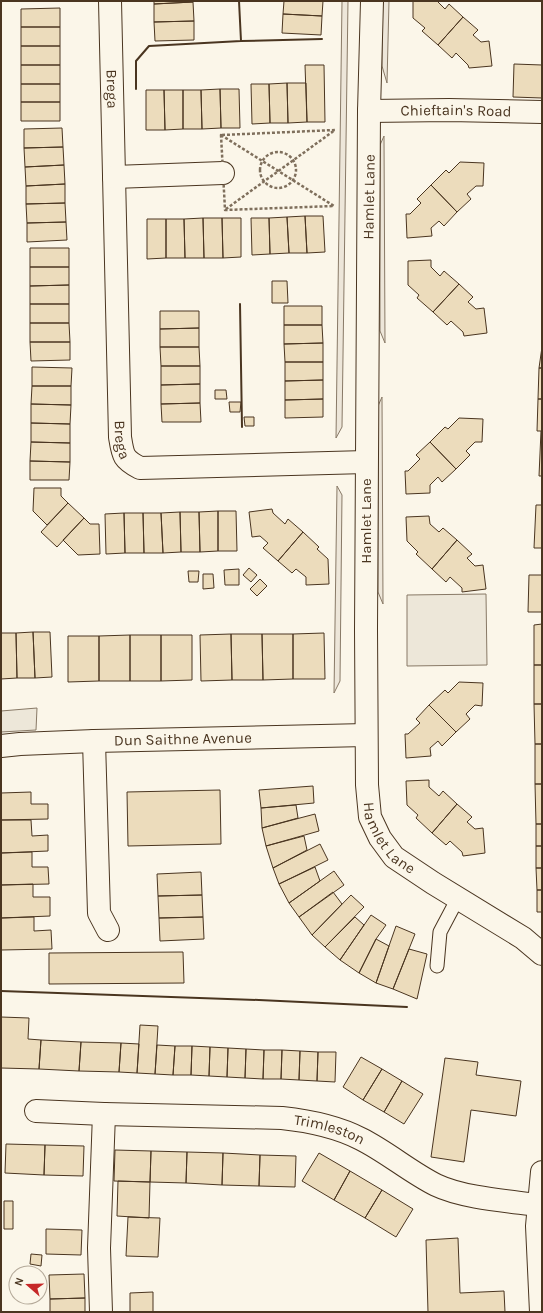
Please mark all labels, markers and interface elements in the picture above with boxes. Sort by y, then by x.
street label: Brega [103,69,121,109]
street label: Chieftain's Road [400,101,512,120]
street label: Hamlet Lane [359,154,379,240]
street label: Brega [111,420,134,462]
street label: Hamlet Lane [357,478,375,564]
street label: Dun Saithne Avenue [114,729,252,750]
street label: Hamlet Lane [360,801,419,878]
street label: Trimleston [293,1111,368,1148]
north arrow [8,1265,48,1305]
text: N [12,1276,27,1288]

